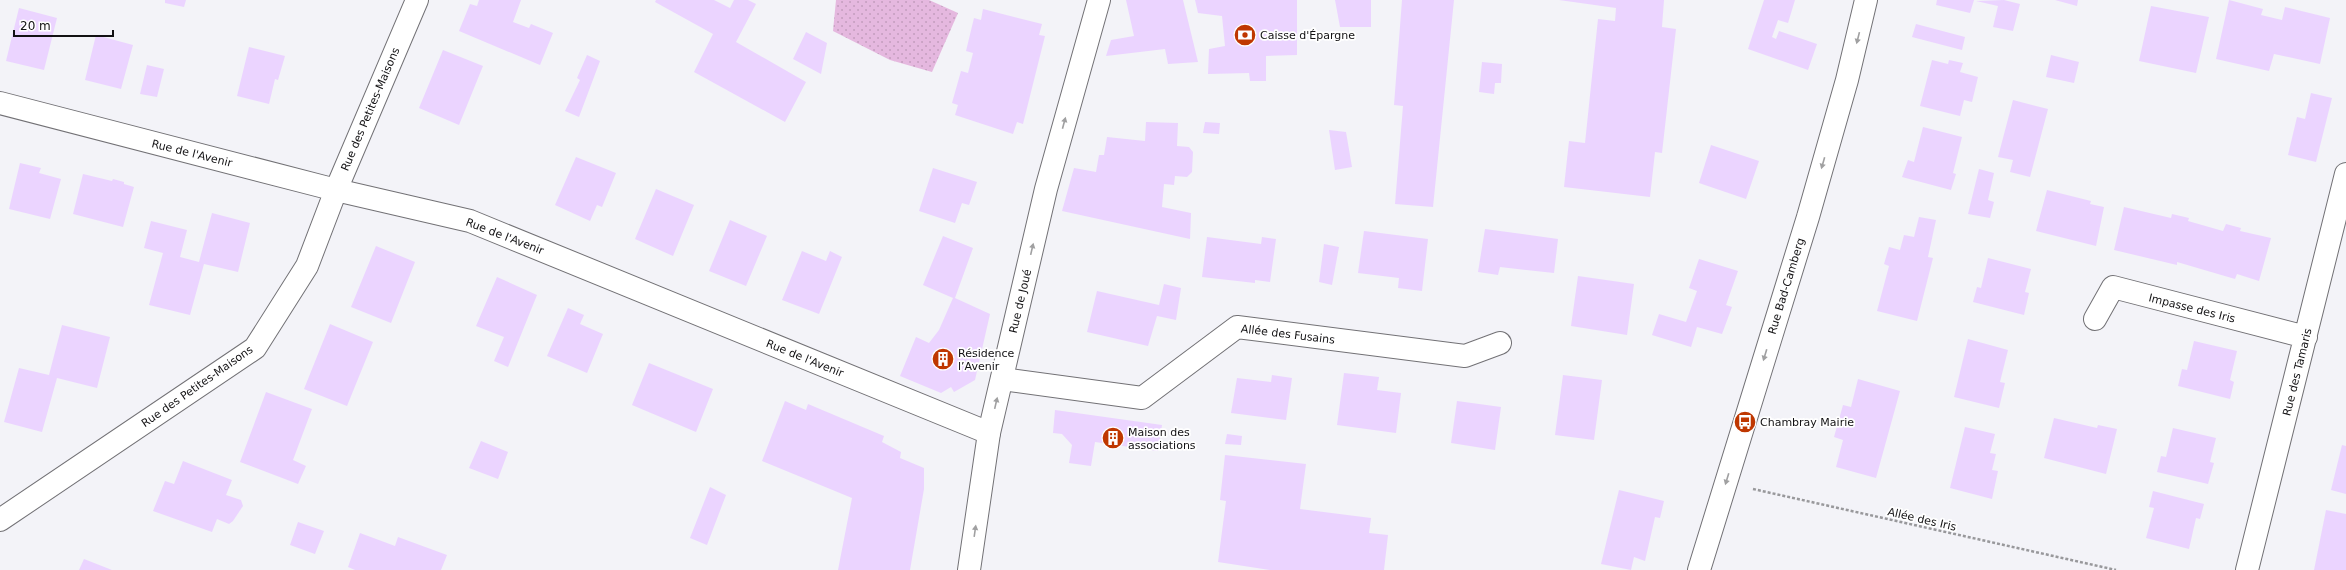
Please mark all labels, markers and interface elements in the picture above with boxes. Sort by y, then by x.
scale bar [14,12,113,38]
text: 20 m [20,19,51,33]
bank icon: Caisse d'Épargne [1232,22,1258,48]
place label: Caisse d'Épargne [1260,29,1355,42]
one-way arrow [1855,32,1861,44]
street label: Rue des Petites-Maisons [338,45,403,173]
one-way arrow [1061,117,1067,129]
street label: Rue de l'Avenir [150,137,234,170]
one-way arrow [1820,158,1826,170]
street label: Rue de l'Avenir [464,216,546,257]
street label: Rue Bad-Camberg [1766,237,1807,336]
one-way arrow [1029,243,1035,255]
street label: Rue de Joué [1007,268,1034,334]
street label: Impasse des Iris [2147,291,2237,326]
street label: Allée des Fusains [1240,322,1336,347]
street label: Rue des Tamaris [2280,327,2315,417]
street label: Rue de l'Avenir [764,337,846,380]
street label: Rue des Petites-Maisons [139,343,256,430]
building icon: Résidence l’Avenir [930,346,956,372]
place label: Résidence l’Avenir [958,347,1014,373]
one-way arrow [1762,349,1768,361]
one-way arrow [993,397,999,409]
bus stop icon: Chambray Mairie [1732,409,1758,435]
place label: Chambray Mairie [1760,416,1854,429]
building icon: Maison des associations [1100,425,1126,451]
place label: Maison des associations [1128,426,1196,452]
one-way arrow [1723,473,1729,485]
street label: Allée des Iris [1886,505,1958,534]
one-way arrow [972,525,978,537]

